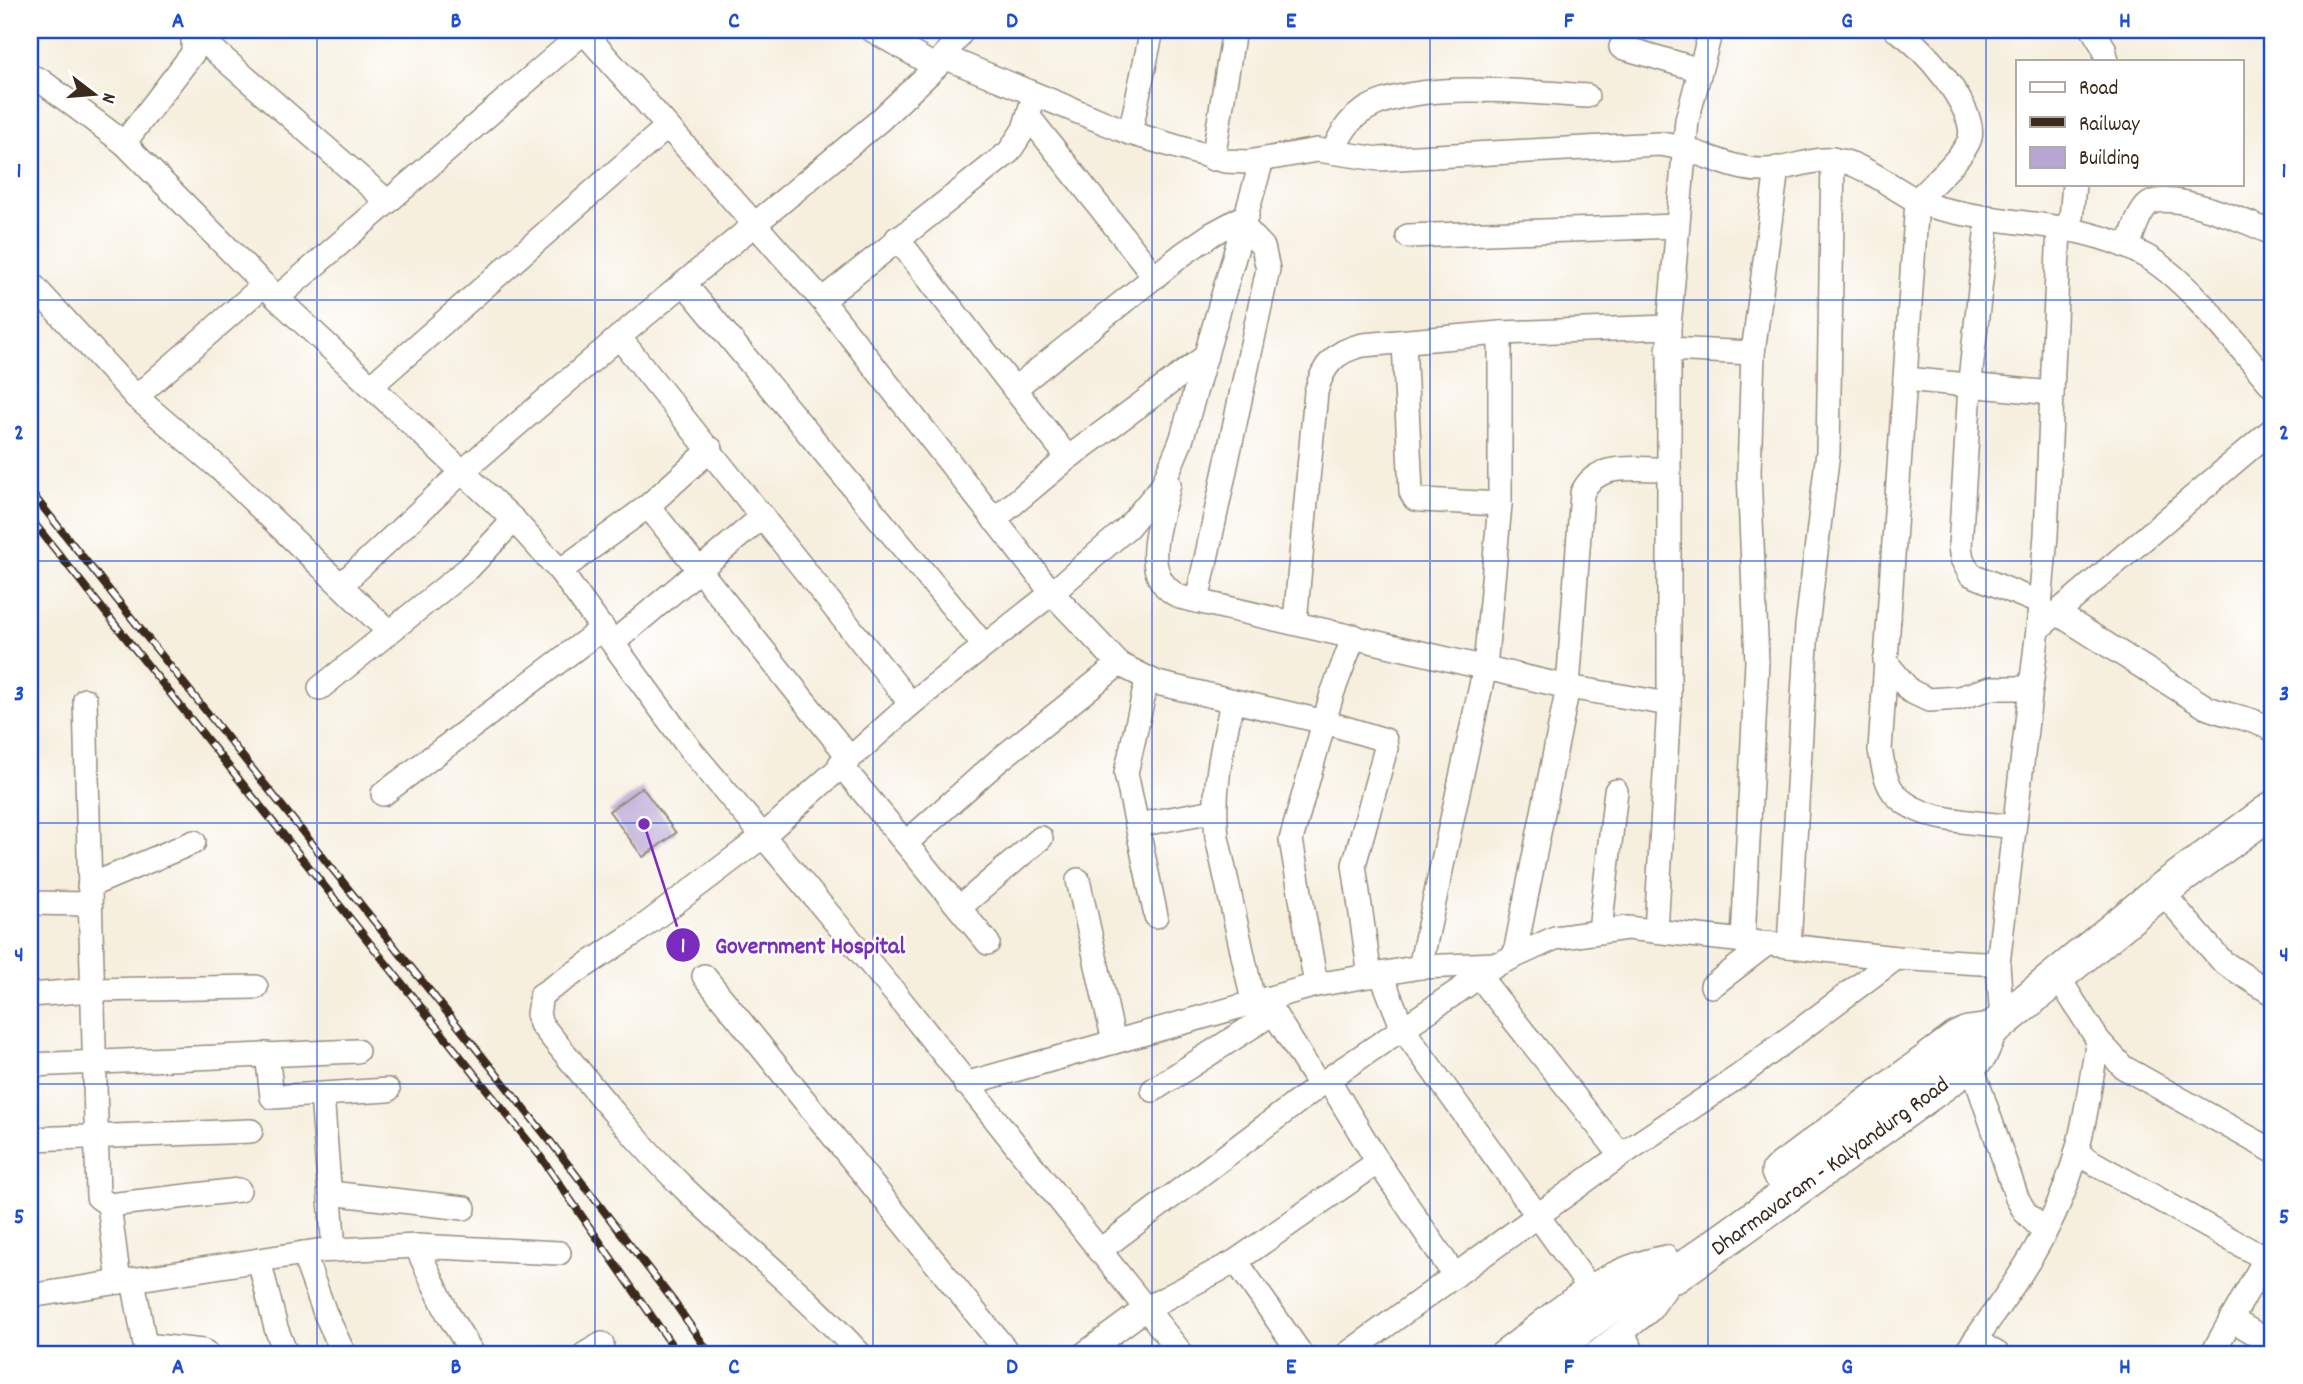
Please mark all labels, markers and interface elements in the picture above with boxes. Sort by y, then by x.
text: A [172,6,184,39]
text: B [451,6,462,39]
text: C [728,6,740,39]
text: D [1006,6,1018,39]
text: E [1286,6,1297,39]
text: F [1564,6,1575,39]
text: G [1841,6,1853,39]
text: H [2119,6,2131,39]
north arrow [60,60,130,130]
legend [2016,60,2244,186]
text: Road [2079,75,2118,105]
text: N [93,89,121,106]
text: Railway [2079,111,2140,141]
text: Building [2079,145,2139,175]
text: 1 [16,156,22,189]
text: 1 [2281,156,2287,189]
text: 2 [14,418,24,451]
text: 2 [2279,418,2289,451]
text: 3 [14,679,24,712]
text: 3 [2279,679,2289,712]
callout: Government Hospital [666,922,919,967]
text: Government Hospital [715,931,905,965]
text: 1 [681,933,685,963]
text: 4 [14,940,24,973]
text: 4 [2279,940,2289,973]
street label: Dharmavaram - Kalyandurg Road [1705,1070,1957,1266]
text: 5 [14,1202,24,1235]
text: 5 [2279,1202,2289,1235]
text: A [172,1352,184,1384]
text: B [451,1352,462,1384]
text: C [728,1352,740,1384]
text: D [1006,1352,1018,1384]
text: E [1286,1352,1297,1384]
text: F [1564,1352,1575,1384]
text: G [1841,1352,1853,1384]
text: H [2119,1352,2131,1384]

